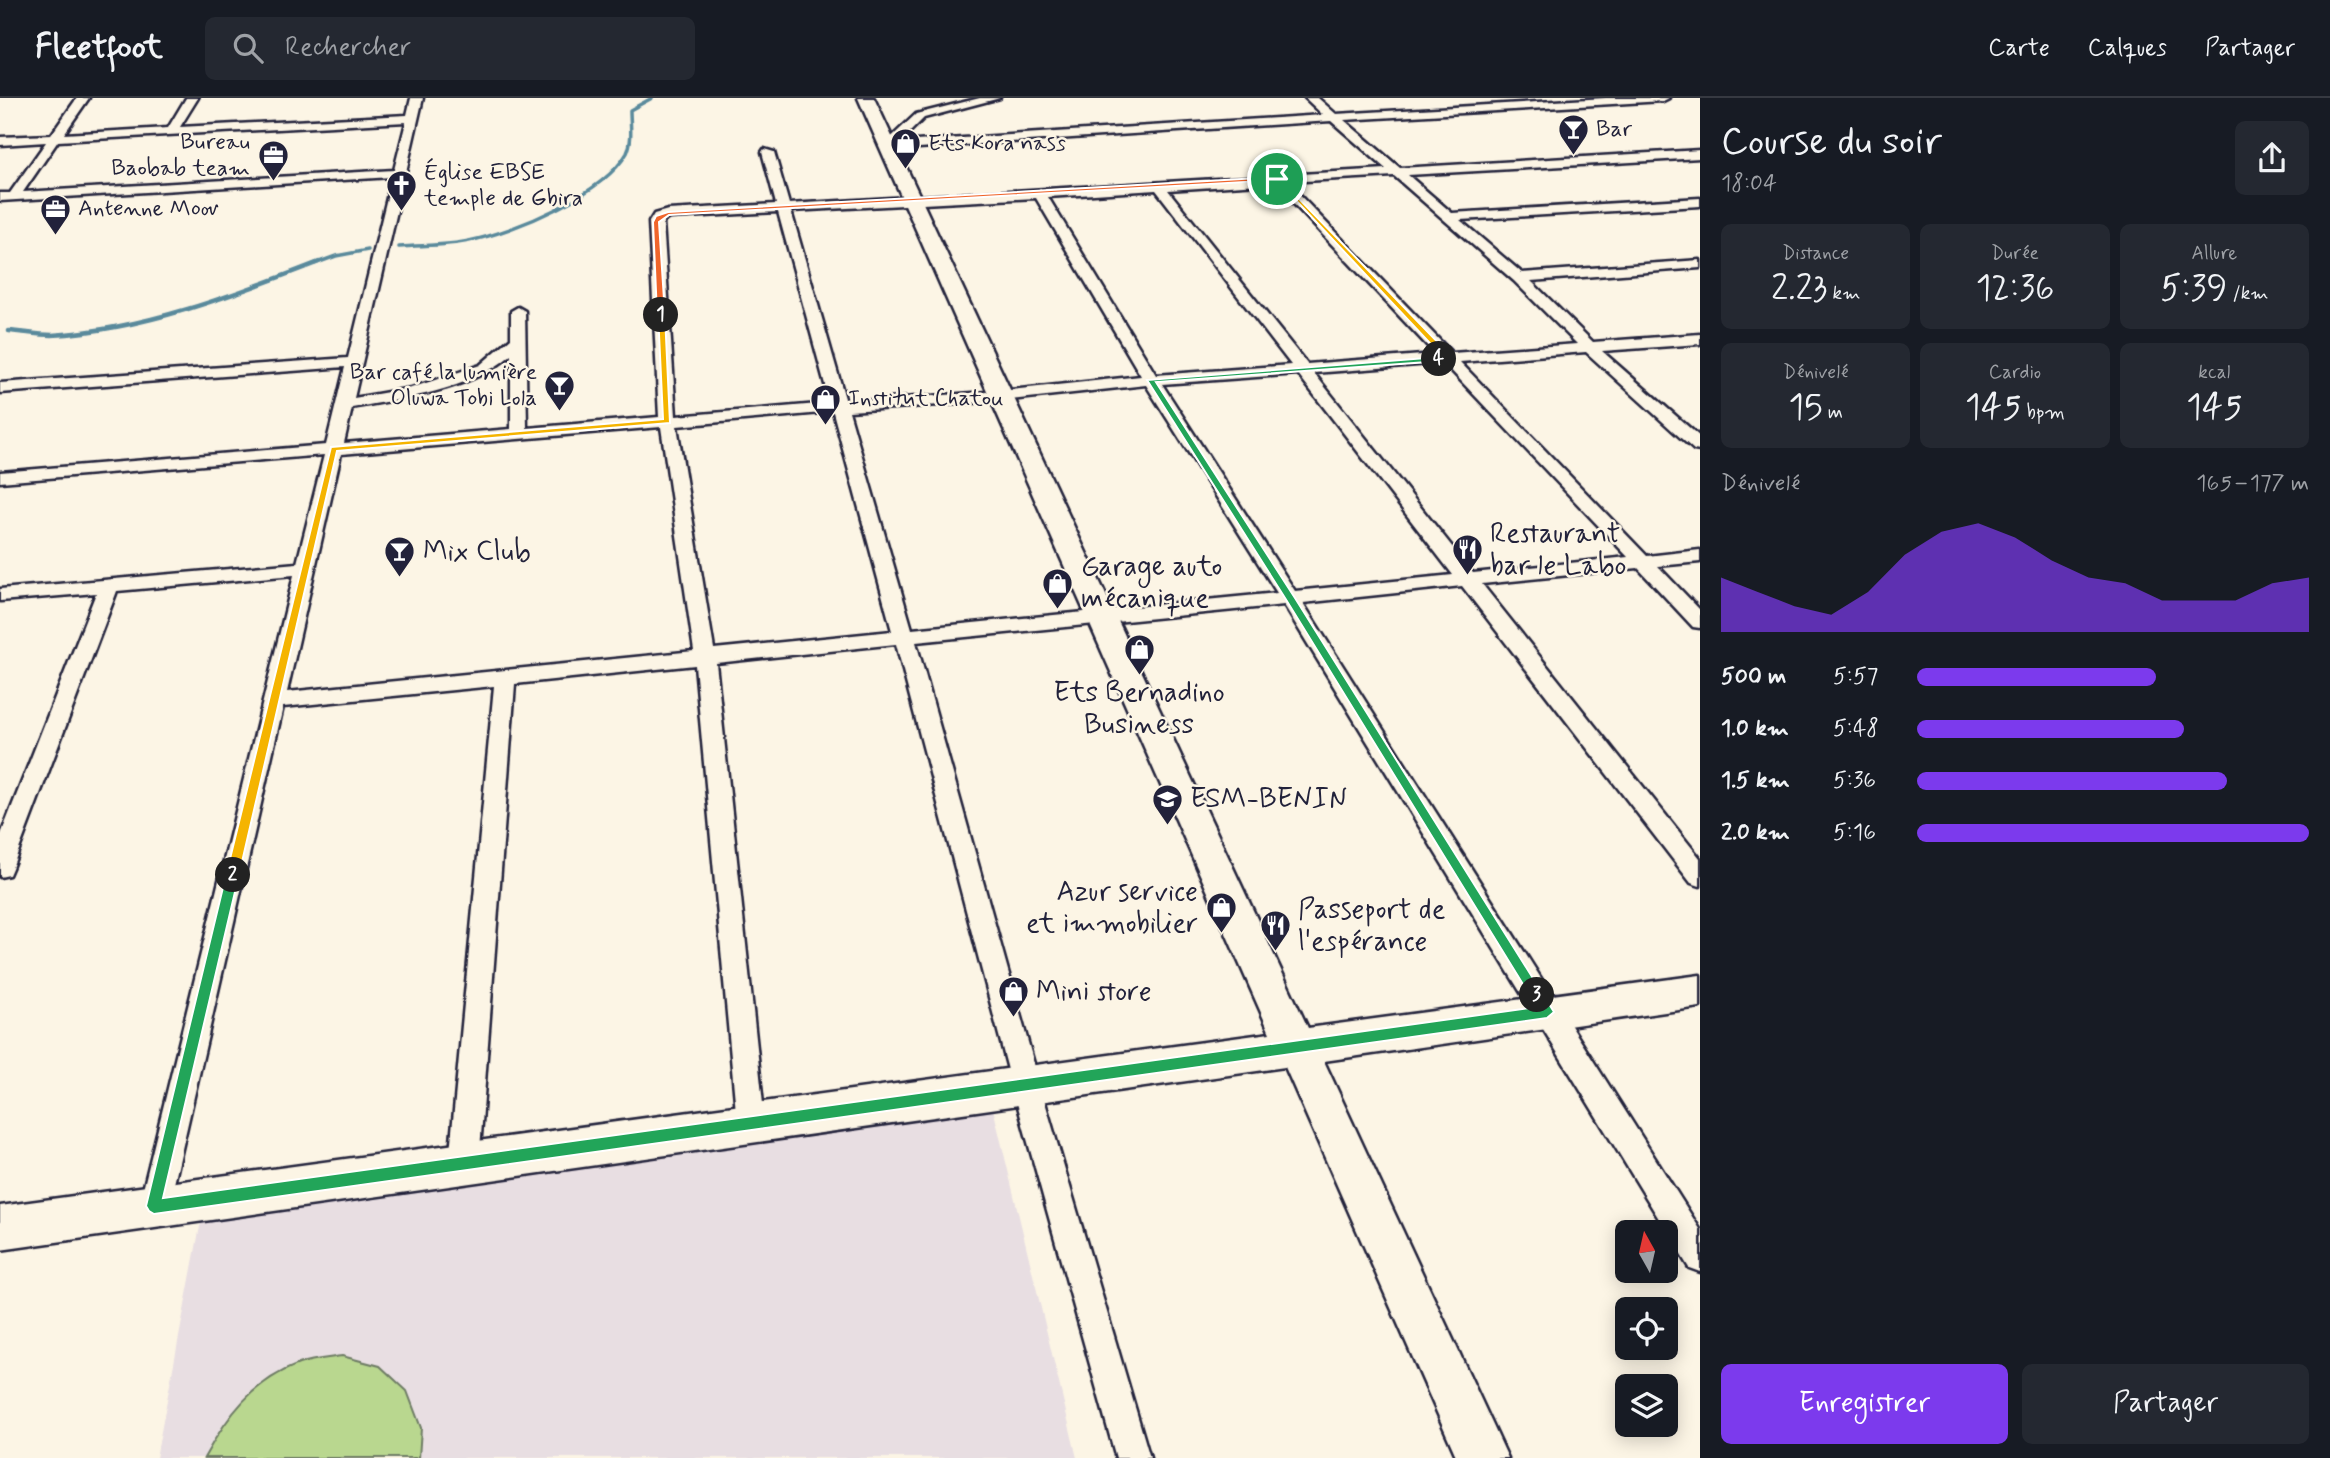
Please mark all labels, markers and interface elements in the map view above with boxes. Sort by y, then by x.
search box [205,17,695,80]
text: Fleetfoot [35,26,163,70]
icon: search [229,29,267,67]
text: Rechercher [285,31,411,65]
text: Carte [1988,33,2050,64]
text: Calques [2088,33,2167,64]
text: Partager [2205,33,2295,64]
bar icon: Bar [1556,113,1590,157]
place label: Bar [1596,115,1632,145]
text: Course du soir [1721,118,1942,167]
button: share [2235,121,2309,195]
shop icon: Ets Kora nass [888,127,922,171]
place label: Bureau Baobab team [111,128,250,184]
place label: Ets Kora nass [928,129,1066,159]
office icon: Bureau Baobab team [256,139,290,183]
pin [1247,149,1307,209]
place label: Église EBSE temple de Gbira [423,157,583,214]
icon: arrive [1258,160,1296,198]
church icon: Église EBSE temple de Gbira [384,169,418,213]
text: 18:04 [1721,169,1777,199]
office icon: Antenne Moov [38,192,72,236]
place label: Antenne Moov [78,194,219,224]
text: Distance [1782,241,1849,266]
text: Durée [1991,241,2039,266]
text: Allure [2192,241,2237,266]
text: 2.23 [1771,266,1827,312]
text: 12:36 [1976,266,2054,312]
text: 5:39 [2160,266,2227,312]
text: km [1827,281,1860,306]
text: /km [2227,281,2268,306]
pin: 1 [644,298,678,332]
text: 1 [656,302,665,327]
pin: 4 [1422,342,1456,376]
text: 4 [1433,346,1444,371]
place label: Bar café la lumière Oluwa Tobi Lola [350,358,537,414]
text: Dénivelé [1783,360,1848,385]
text: Cardio [1989,360,2041,385]
text: kcal [2198,360,2230,385]
bar icon: Bar café la lumière Oluwa Tobi Lola [543,369,577,413]
shop icon: Institut Chatou [808,382,842,426]
place label: Institut Chatou [848,384,1004,414]
text: 15 [1788,385,1823,431]
text: 145 [1965,385,2021,431]
text: 145 [2186,385,2243,431]
text: m [1823,400,1843,425]
text: bpm [2021,400,2065,425]
text: Dénivelé [1721,469,1800,499]
text: 165–177 m [2196,469,2309,499]
place label: Restaurant bar le Labo [1490,516,1626,585]
restaurant icon: Restaurant bar le Labo [1450,533,1484,577]
place label: Mix Club [423,534,531,571]
bar icon: Mix Club [383,535,417,579]
place label: Garage auto mécanique [1081,549,1222,618]
shop icon: Garage auto mécanique [1041,566,1075,610]
shop icon: Ets Bernadino Business [1122,632,1156,676]
text: 500 m [1721,662,1786,692]
text: 5:57 [1833,662,1878,692]
place label: Ets Bernadino Business [1053,675,1225,744]
text: 1.0 km [1721,714,1789,744]
text: 5:48 [1833,714,1879,744]
text: 1.5 km [1721,766,1790,796]
text: 5:36 [1833,766,1876,796]
place label: ESM-BENIN [1190,781,1347,818]
school or university icon: ESM-BENIN [1150,782,1184,826]
text: 2.0 km [1721,818,1790,848]
text: 5:16 [1833,818,1876,848]
pin: 2 [216,858,250,892]
text: 2 [228,862,237,887]
place label: Azur service et immobilier [1026,874,1198,943]
shop icon: Azur service et immobilier [1204,891,1238,935]
place label: Passeport de l'espérance [1298,892,1445,961]
restaurant icon: Passeport de l'espérance [1258,909,1292,953]
place label: Mini store [1036,974,1152,1011]
shop icon: Mini store [996,975,1030,1019]
pin: 3 [1520,978,1554,1012]
text: 3 [1532,982,1541,1007]
north arrow [1615,1220,1678,1283]
map controls [1615,1220,1678,1437]
button: locate [1615,1297,1678,1360]
button: Enregistrer [1721,1364,2008,1444]
button: Partager [2022,1364,2309,1444]
button: layers [1615,1374,1678,1437]

